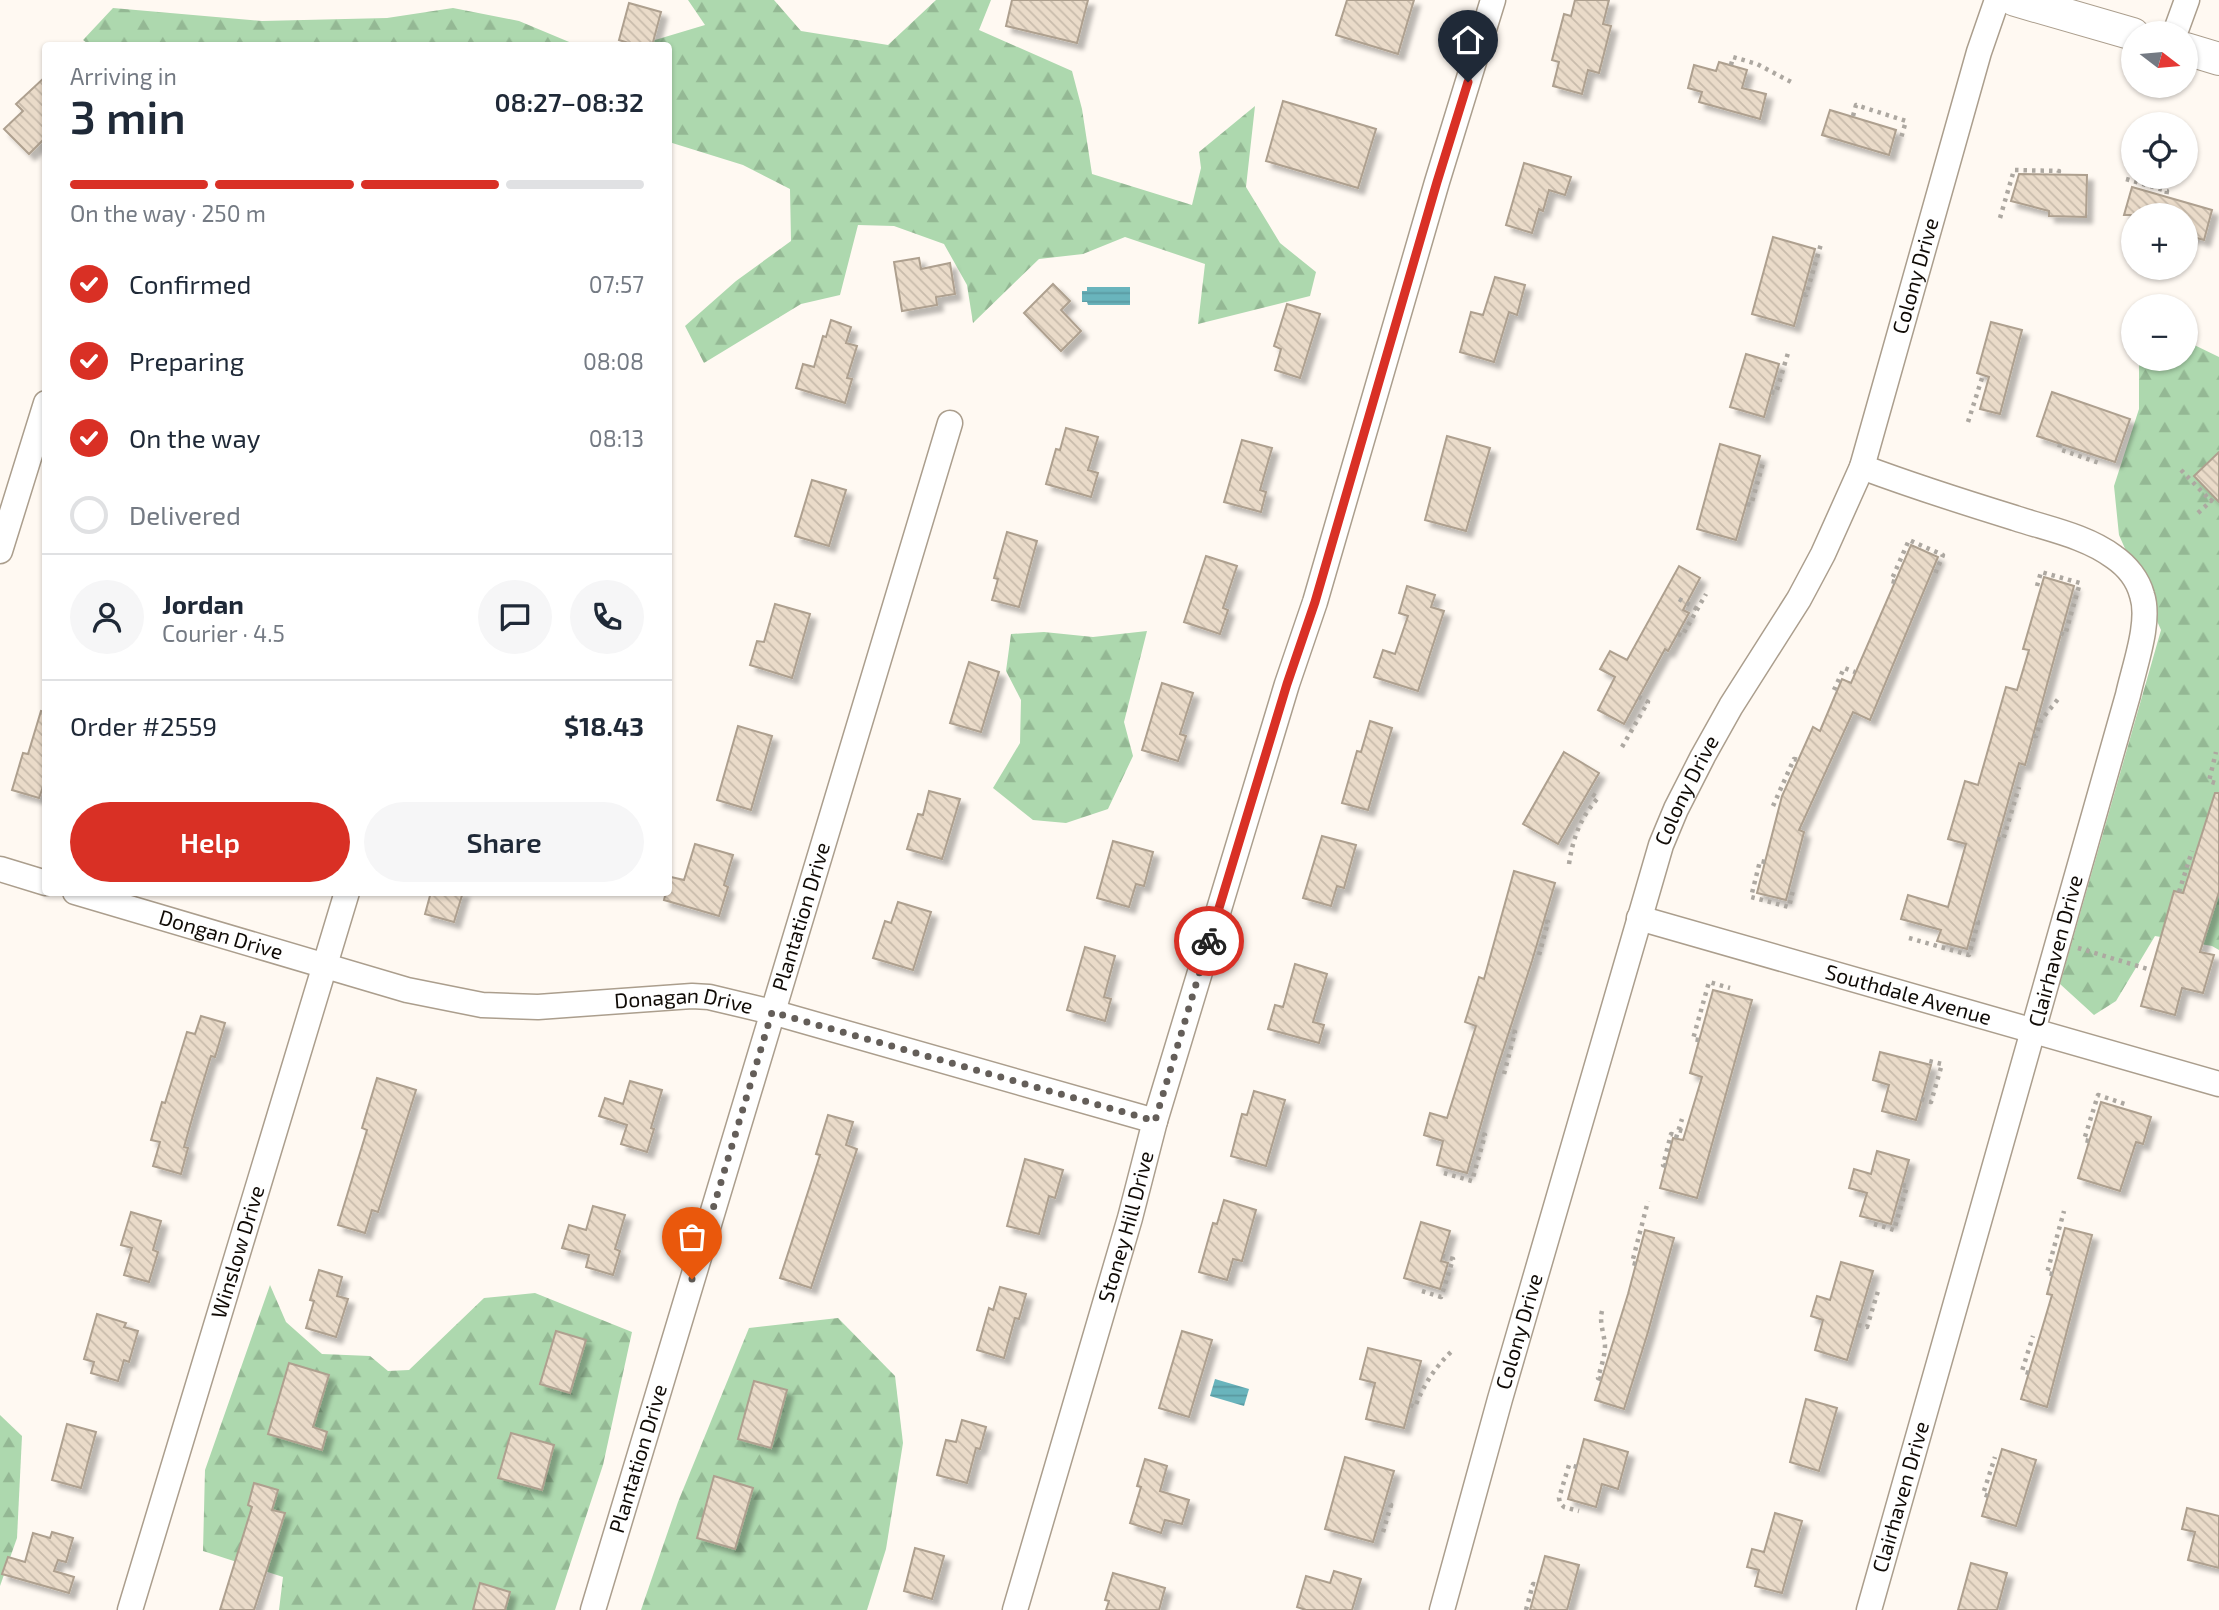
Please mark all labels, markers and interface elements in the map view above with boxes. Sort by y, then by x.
pin [1438,10,1498,82]
icon: home [1449,21,1487,59]
north arrow [2121,21,2198,98]
map controls [2121,21,2198,371]
text: Arriving in [70,62,177,90]
text: 08:27–08:32 [495,86,644,117]
text: 3 min [70,88,186,143]
button: locate [2121,112,2198,189]
text: On the way · 250 m [70,199,266,227]
button: + [2121,203,2198,280]
street label: Colony Drive [1886,215,1943,337]
icon: check [70,265,108,303]
text: Confirmed [129,268,252,299]
text: 07:57 [589,270,644,298]
button: − [2121,294,2198,371]
icon: check [70,342,108,380]
text: Preparing [129,345,244,376]
text: 08:08 [583,347,644,375]
icon: check [70,419,108,457]
text: On the way [129,422,260,453]
text: 08:13 [589,424,644,452]
text: Delivered [129,499,241,530]
button: person [70,580,144,654]
button: chat [478,580,552,654]
button: phone [570,580,644,654]
text: Jordan [162,588,244,619]
text: Courier · 4.5 [162,619,285,647]
text: Order #2559 [70,710,217,741]
text: $18.43 [564,710,644,741]
street label: Colony Drive [1648,730,1723,849]
button: Help [70,802,350,882]
button: Share [364,802,644,882]
street label: Plantation Drive [766,839,834,994]
street label: Clairhaven Drive [2022,872,2087,1029]
street label: Dongan Drive [156,903,286,964]
courier [1174,906,1244,976]
icon: bike [1190,922,1228,960]
street label: Southdale Avenue [1823,958,1995,1029]
street label: Donagan Drive [613,982,756,1018]
street label: Stoney Hill Drive [1092,1148,1158,1305]
street label: Winslow Drive [205,1182,269,1321]
pin [662,1207,722,1279]
icon: bag [673,1218,711,1256]
street label: Colony Drive [1489,1270,1547,1392]
street label: Plantation Drive [603,1381,671,1536]
street label: Clairhaven Drive [1866,1418,1933,1575]

